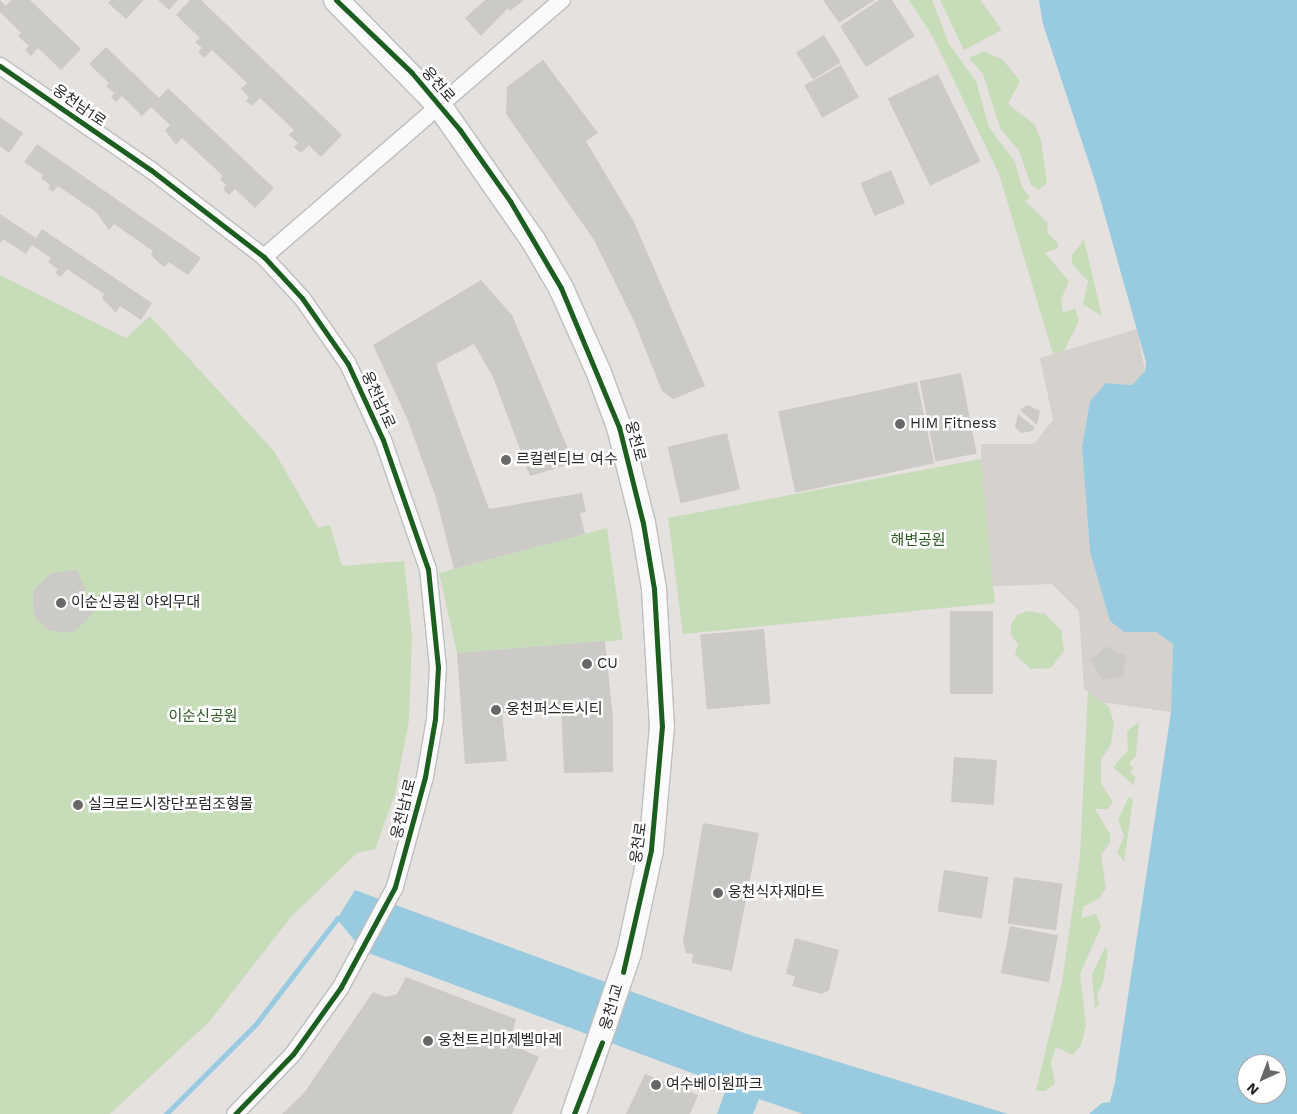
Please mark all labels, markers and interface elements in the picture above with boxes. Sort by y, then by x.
street label: 웅천로 [418,63,458,107]
street label: 웅천남1로 [49,81,109,131]
street label: 웅천남1로 [357,368,399,432]
place label: HIM Fitness [910,415,997,433]
marker: HIM Fitness [894,418,906,430]
street label: 웅천로 [621,419,649,463]
place label: 르컬렉티브 여수 [516,451,618,469]
marker: 르컬렉티브 여수 [500,454,512,466]
park label: 해변공원 [890,532,946,550]
place label: 이순신공원 야외무대 [71,594,200,612]
marker: 이순신공원 야외무대 [55,597,67,609]
place label: CU [597,655,618,673]
marker: CU [581,658,593,670]
place label: 웅천퍼스트시티 [506,701,603,719]
marker: 웅천퍼스트시티 [490,704,502,716]
park label: 이순신공원 [169,708,237,726]
street label: 웅천남1로 [388,777,420,841]
place label: 실크로드시장단포럼조형물 [88,796,254,814]
marker: 실크로드시장단포럼조형물 [72,799,84,811]
street label: 웅천로 [627,821,651,865]
place label: 웅천식자재마트 [728,884,825,902]
marker: 웅천식자재마트 [712,887,724,899]
street label: 웅천1교 [596,982,628,1032]
place label: 웅천트리마제벨마레 [438,1032,562,1050]
marker: 웅천트리마제벨마레 [422,1035,434,1047]
north arrow [1237,1054,1287,1104]
place label: 여수베이원파크 [666,1076,763,1094]
marker: 여수베이원파크 [650,1079,662,1091]
text: N [1243,1080,1262,1099]

